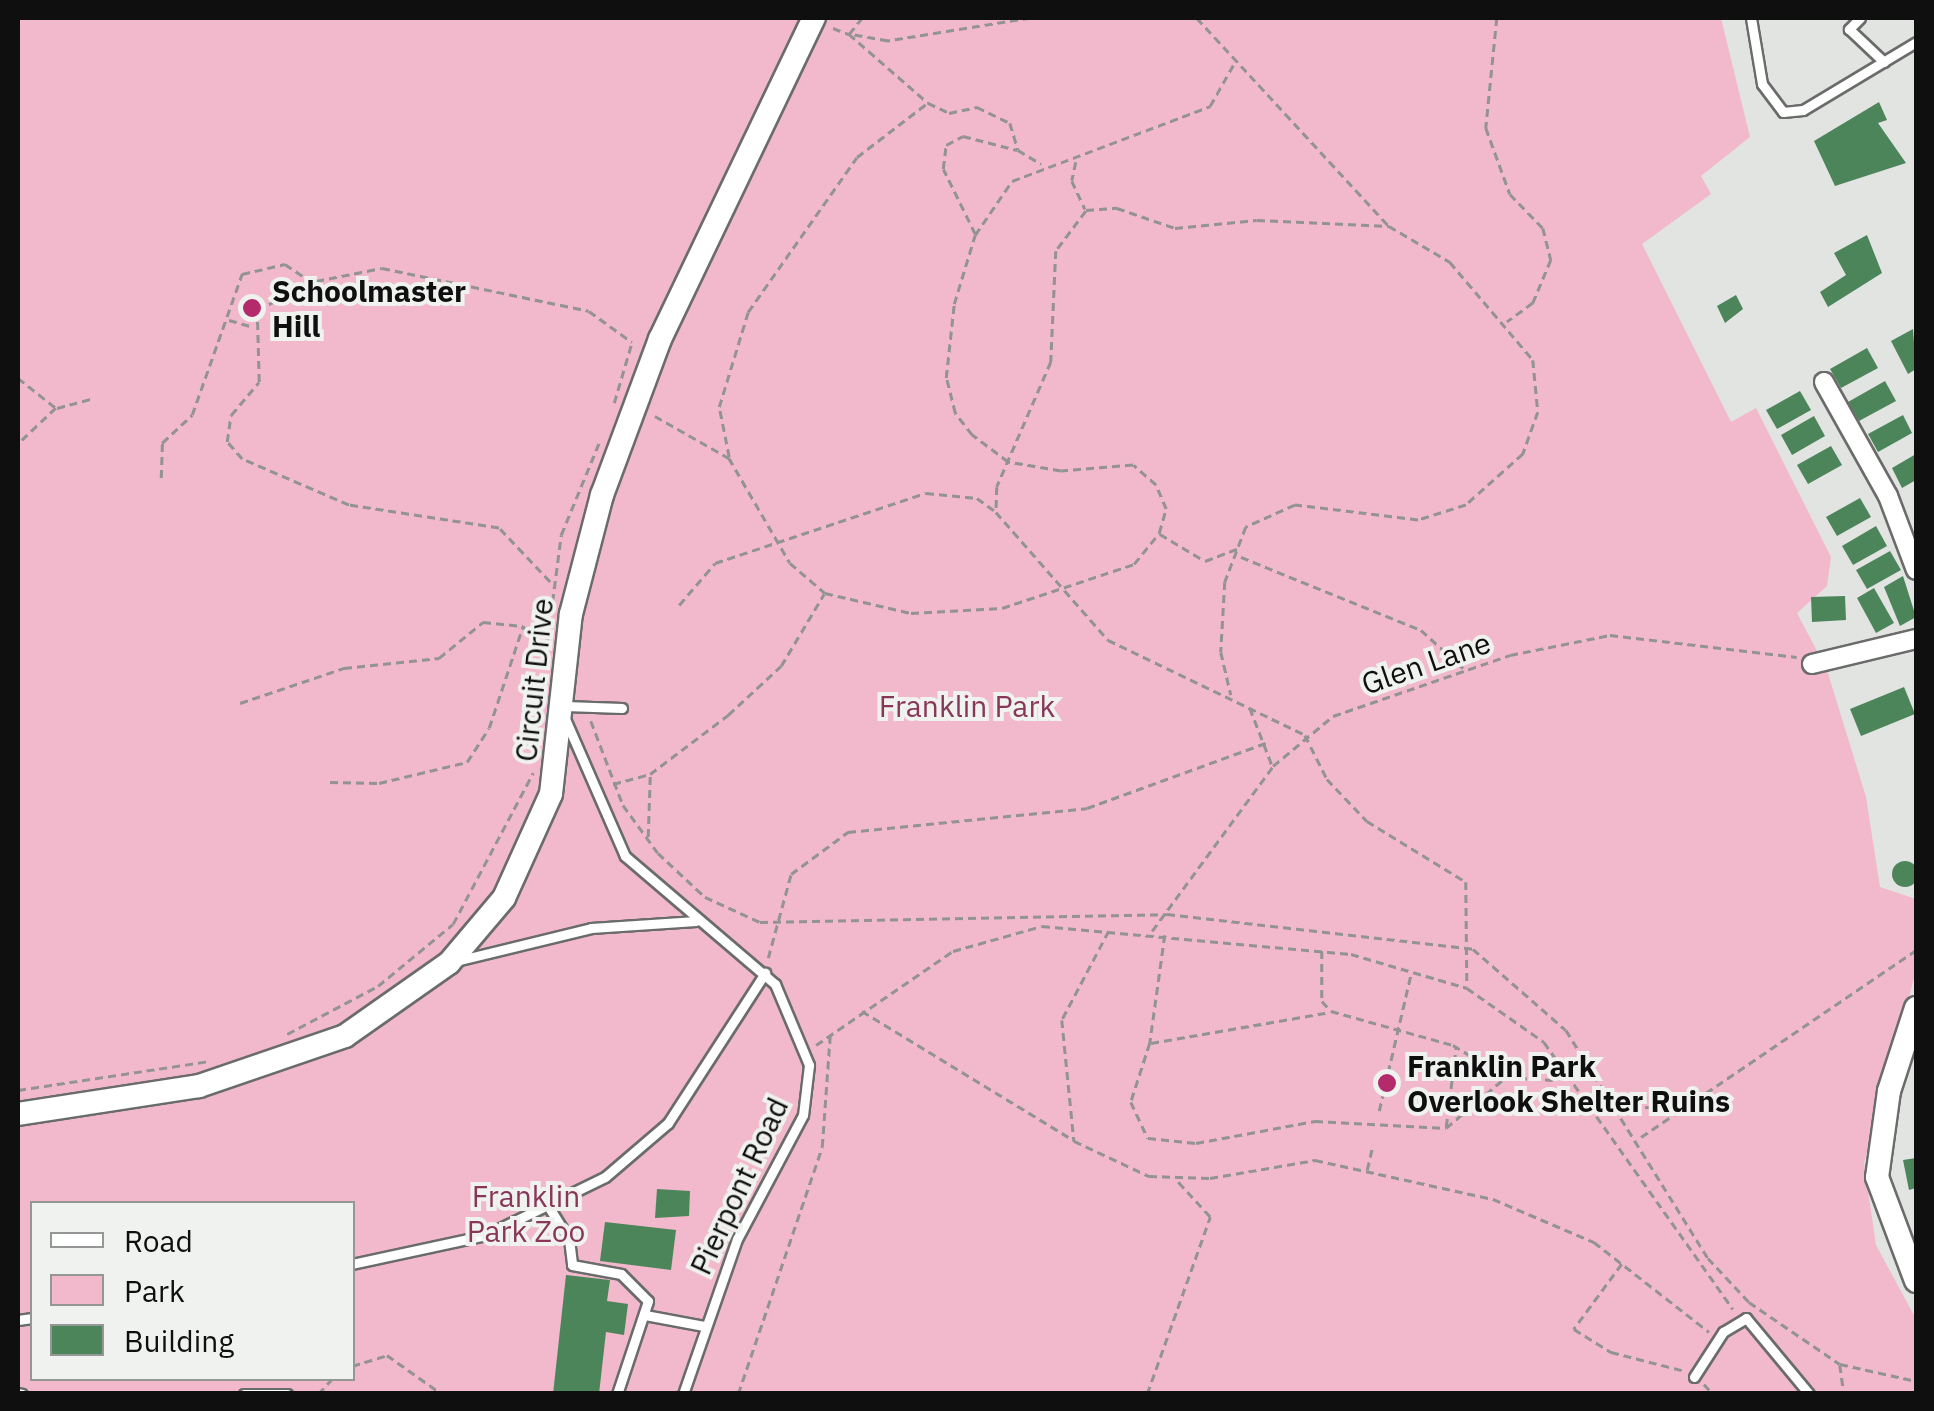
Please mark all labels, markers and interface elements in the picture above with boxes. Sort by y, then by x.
place label: Schoolmaster Hill [272,273,466,344]
marker: Schoolmaster Hill [241,297,263,319]
street label: Circuit Drive [508,597,560,763]
street label: Glen Lane [1357,624,1495,702]
park label: Franklin Park [879,688,1055,724]
place label: Franklin Park Overlook Shelter Ruins [1407,1048,1730,1118]
marker: Franklin Park Overlook Shelter Ruins [1376,1072,1398,1094]
street label: Pierpont Road [682,1092,796,1280]
park label: Franklin Park Zoo [467,1178,585,1248]
legend [30,1201,355,1381]
text: Road [124,1221,193,1260]
text: Park [124,1271,185,1310]
text: Building [124,1321,234,1360]

